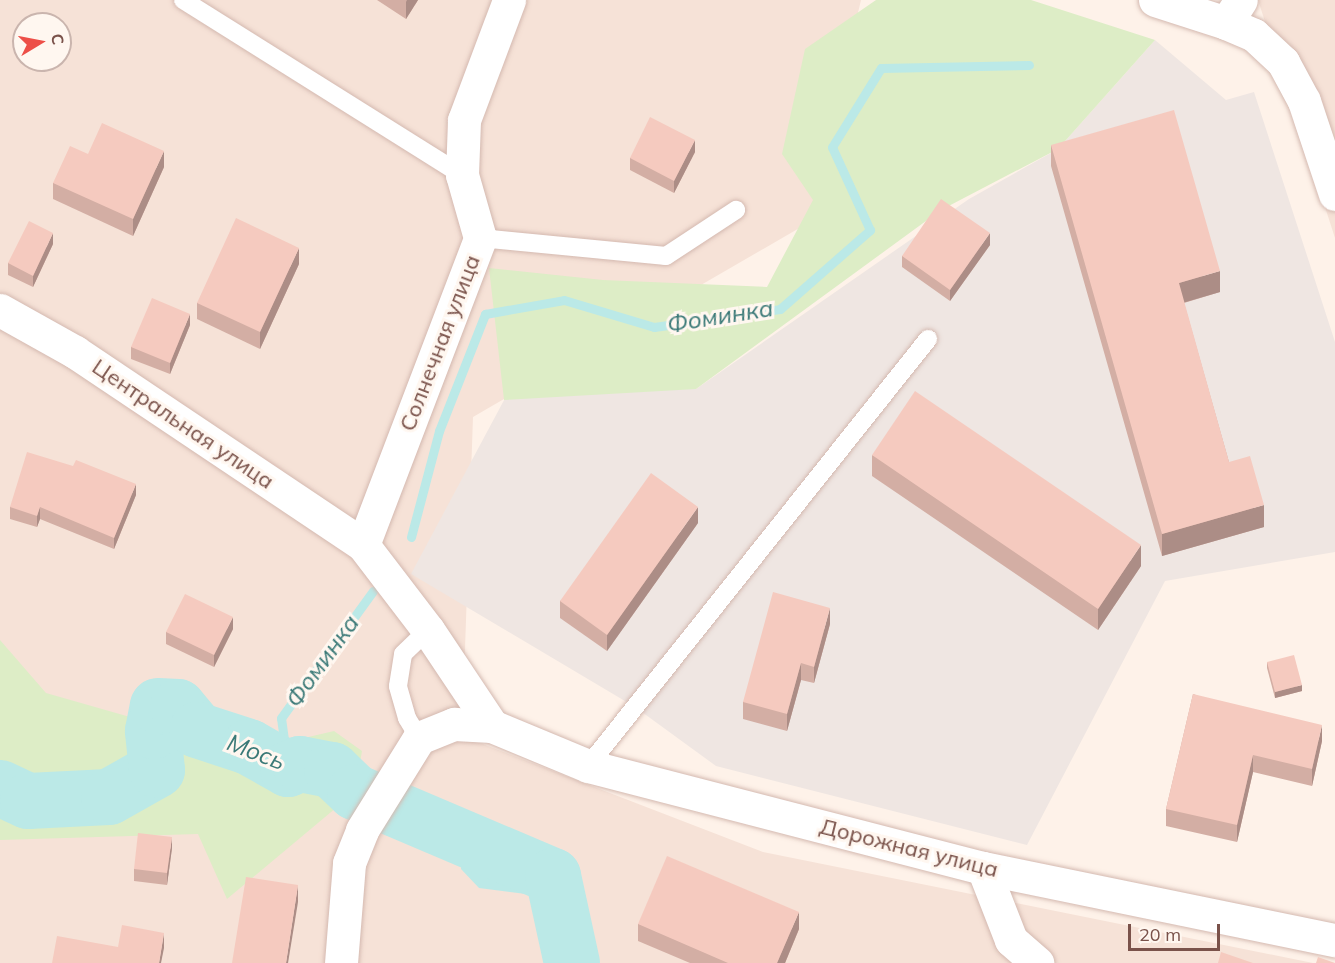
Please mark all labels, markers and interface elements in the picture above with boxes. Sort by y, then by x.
north arrow [12,12,72,72]
text: С [47,32,69,46]
street label: Солнечная улица [394,251,486,435]
water label: Фоминка [665,293,775,339]
street label: Центральная улица [87,353,279,495]
water label: Фоминка [279,609,365,713]
water label: Мось [223,728,289,776]
street label: Дорожная улица [817,813,1001,883]
scale bar [1131,912,1222,950]
text: 20 m [1139,923,1181,946]

